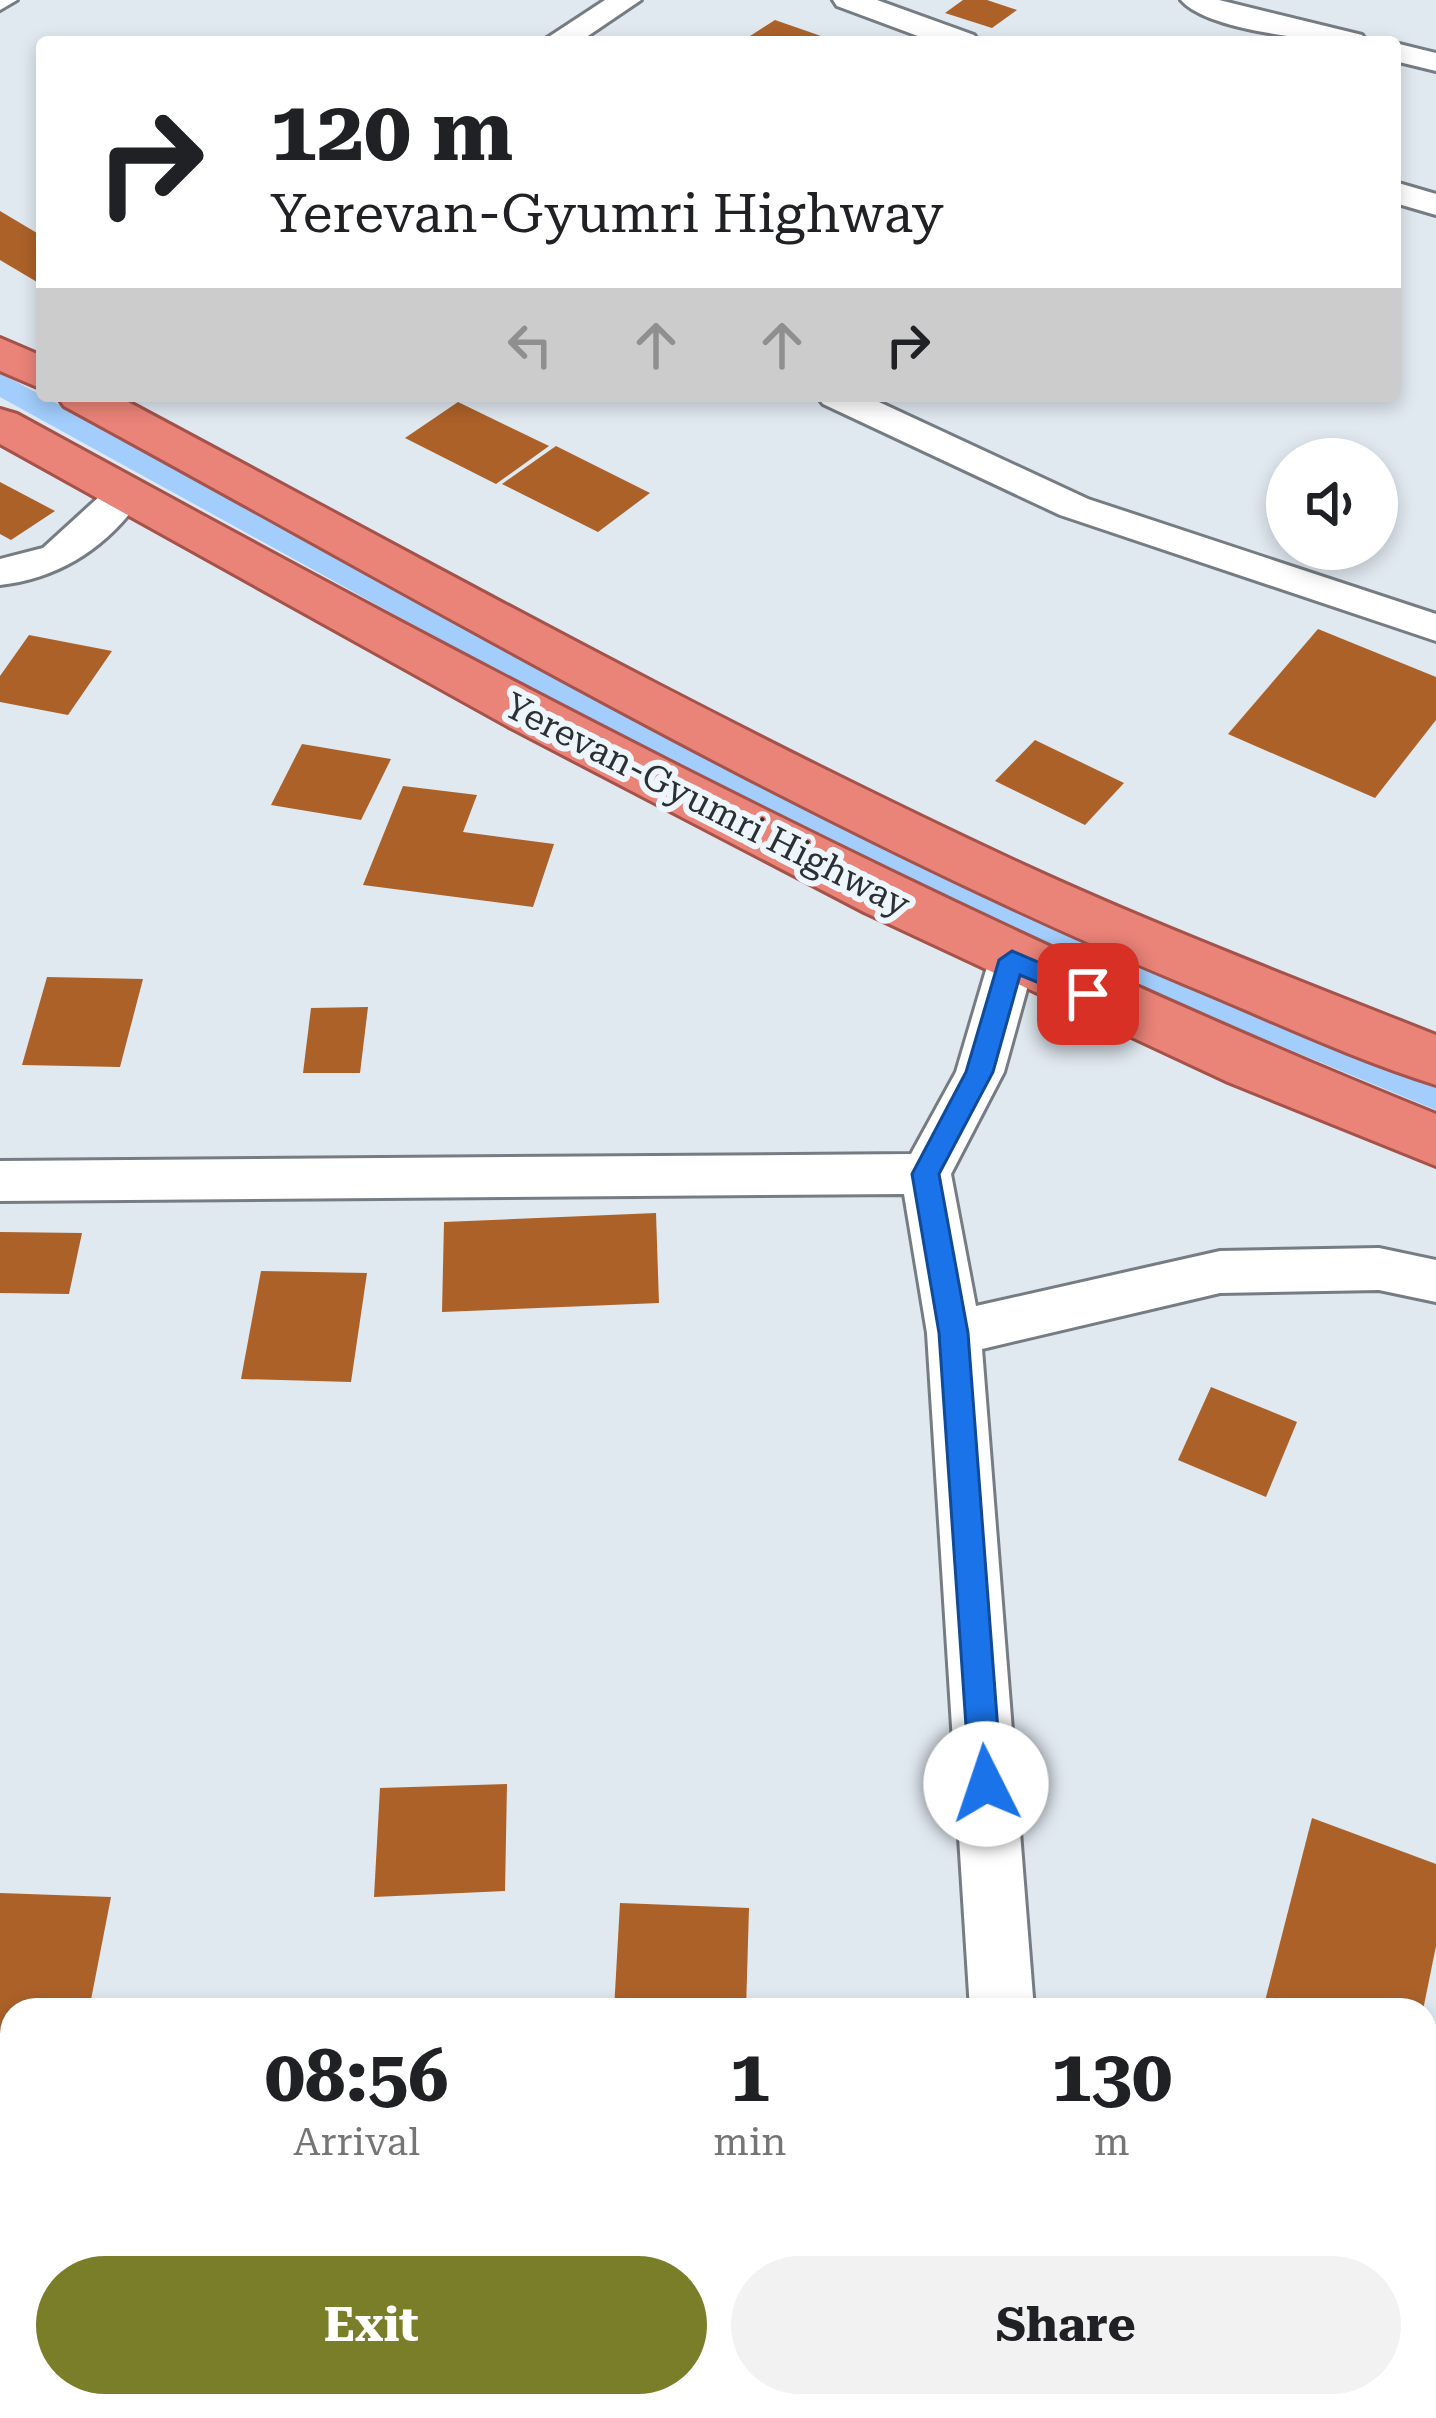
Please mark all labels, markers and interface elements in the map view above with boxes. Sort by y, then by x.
text: 120 m [270,82,513,180]
icon: right [72,84,228,240]
text: Yerevan-Gyumri Highway [270,182,944,245]
icon: left [497,312,563,378]
icon: ahead [623,312,689,378]
icon: ahead [749,312,815,378]
icon: right [875,312,941,378]
map controls [1266,438,1398,570]
button: sound [1266,438,1398,570]
street label: Yerevan-Gyumri Highway [497,684,917,926]
pin [1037,943,1139,1045]
icon: arrive [1055,961,1121,1027]
position arrow [923,1721,1049,1847]
text: 08:56 [265,2034,449,2119]
text: 1 [730,2034,770,2119]
text: 130 [1051,2034,1172,2119]
text: Arrival [293,2119,420,2165]
text: min [713,2119,787,2165]
text: m [1094,2119,1130,2165]
button: Exit [36,2256,707,2394]
button: Share [731,2256,1401,2394]

